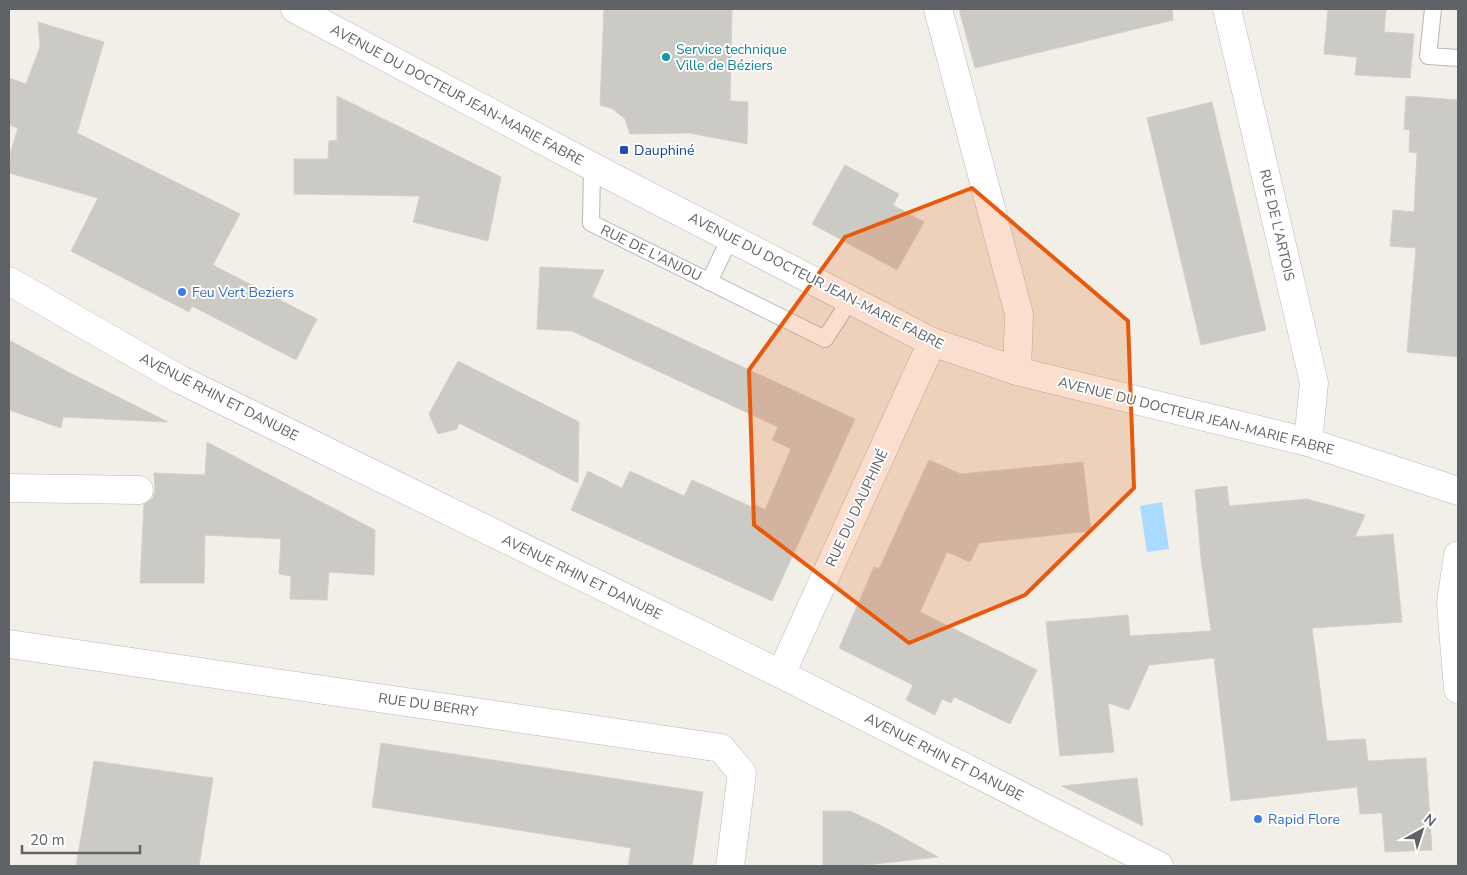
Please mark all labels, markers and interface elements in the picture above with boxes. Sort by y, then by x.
street label: AVENUE DU DOCTEUR JEAN-MARIE FABRE [327,20,587,170]
place label: Service technique Ville de Béziers [675,40,787,75]
marker: Service technique Ville de Béziers [660,51,672,63]
place label: Dauphiné [634,141,694,160]
marker: Dauphiné [618,144,630,156]
street label: RUE DE L'ARTOIS [1255,167,1299,283]
street label: AVENUE DU DOCTEUR JEAN-MARIE FABRE [685,208,947,354]
street label: RUE DE L'ANJOU [597,220,705,286]
place label: Feu Vert Beziers [192,283,294,302]
marker: Feu Vert Beziers [176,286,188,298]
street label: AVENUE RHIN ET DANUBE [136,349,302,445]
street label: AVENUE DU DOCTEUR JEAN-MARIE FABRE [1056,372,1336,460]
street label: RUE DU DAUPHINÉ [821,446,893,570]
street label: AVENUE RHIN ET DANUBE [499,530,665,624]
street label: RUE DU BERRY [377,689,480,721]
street label: AVENUE RHIN ET DANUBE [861,709,1027,805]
north arrow [1397,805,1447,855]
place label: Rapid Flore [1268,810,1340,829]
text: N [1420,810,1440,831]
marker: Rapid Flore [1252,813,1264,825]
scale bar [22,822,140,854]
text: 20 m [30,830,65,850]

